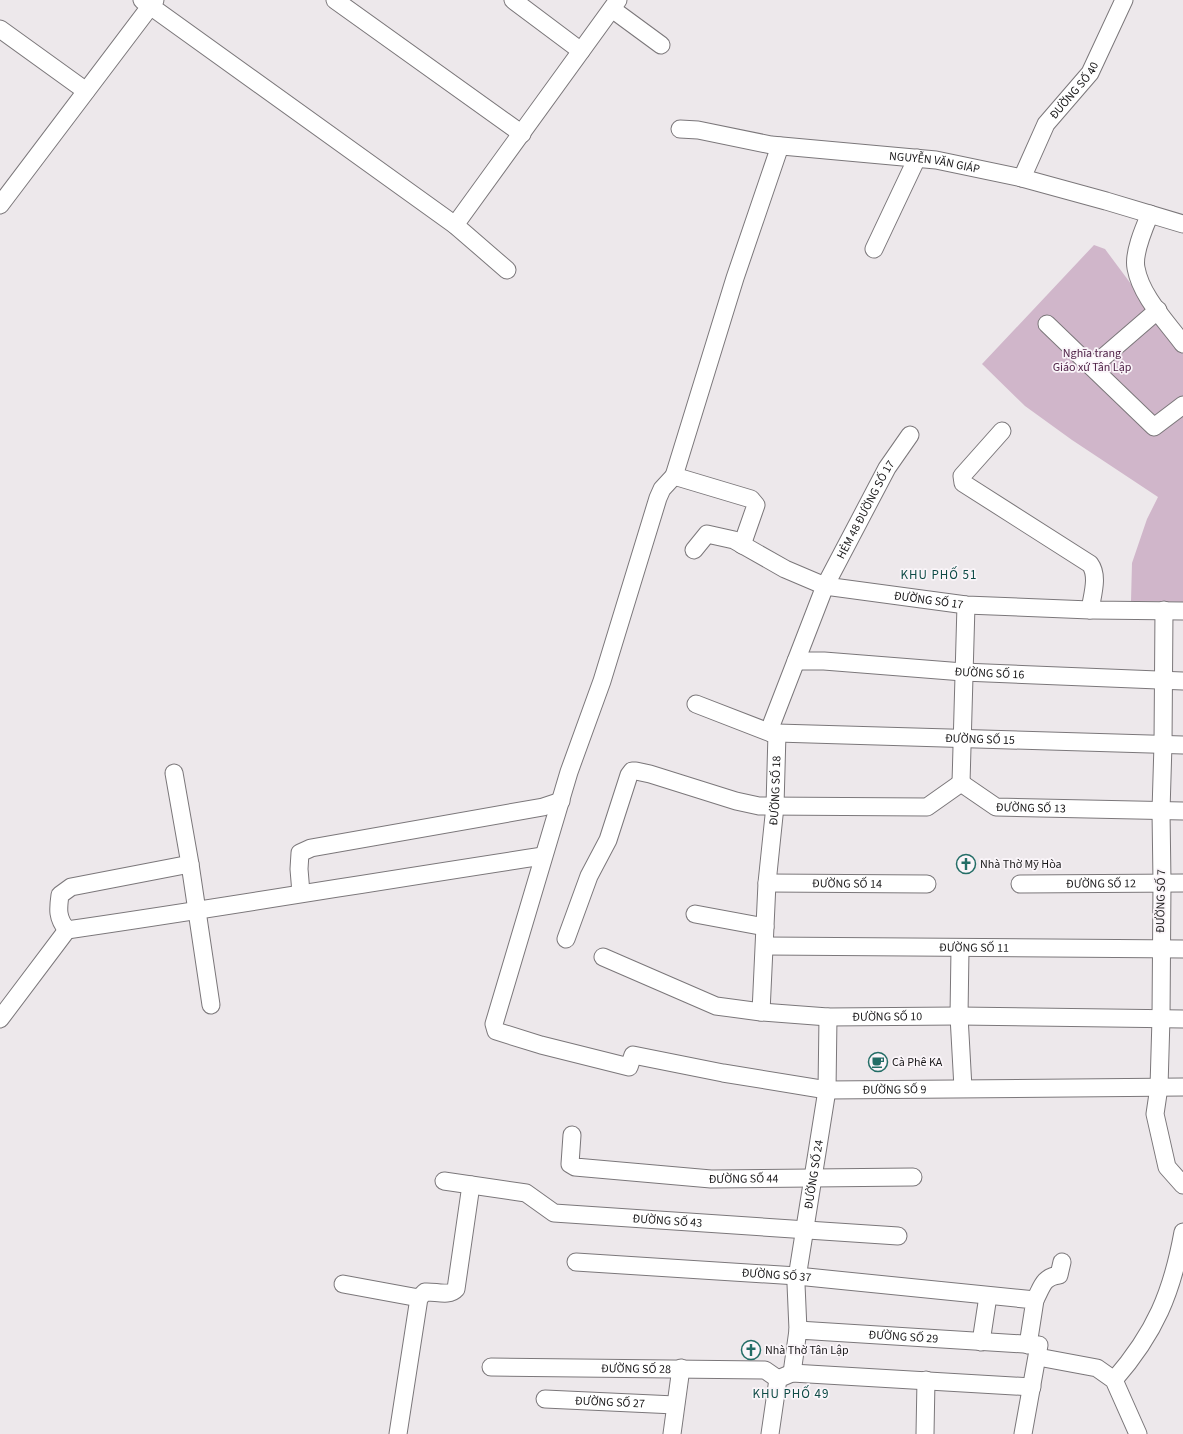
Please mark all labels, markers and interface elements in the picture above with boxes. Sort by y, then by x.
street label: ĐƯỜNG SỐ 40 [1045,59,1103,123]
street label: NGUYỄN VĂN GIÁP [888,147,982,177]
park label: Nghĩa trang Giáo xứ Tân Lập [1053,345,1132,376]
street label: HẺM 48 ĐƯỜNG SỐ 17 [832,457,899,562]
district label: KHU PHỐ 51 [901,566,977,584]
street label: ĐƯỜNG SỐ 17 [893,587,964,613]
street label: ĐƯỜNG SỐ 16 [954,663,1025,683]
street label: ĐƯỜNG SỐ 15 [945,729,1015,749]
street label: ĐƯỜNG SỐ 18 [765,755,785,826]
street label: ĐƯỜNG SỐ 13 [996,799,1066,817]
church icon: Nhà Thờ Mỹ Hòa [955,853,977,875]
place label: Nhà Thờ Mỹ Hòa [980,856,1062,873]
street label: ĐƯỜNG SỐ 7 [1152,869,1170,933]
street label: ĐƯỜNG SỐ 14 [812,875,882,892]
street label: ĐƯỜNG SỐ 12 [1066,875,1136,892]
street label: ĐƯỜNG SỐ 11 [939,939,1009,956]
street label: ĐƯỜNG SỐ 10 [852,1008,922,1025]
cafe icon: Cà Phê KA [867,1051,889,1073]
place label: Cà Phê KA [892,1054,943,1071]
street label: ĐƯỜNG SỐ 9 [862,1081,926,1098]
street label: ĐƯỜNG SỐ 24 [800,1139,827,1210]
street label: ĐƯỜNG SỐ 44 [709,1170,779,1188]
street label: ĐƯỜNG SỐ 43 [632,1210,703,1231]
street label: ĐƯỜNG SỐ 37 [741,1264,812,1286]
street label: ĐƯỜNG SỐ 29 [868,1326,939,1347]
church icon: Nhà Thờ Tân Lập [740,1339,762,1361]
place label: Nhà Thờ Tân Lập [765,1342,849,1359]
street label: ĐƯỜNG SỐ 28 [601,1360,671,1377]
district label: KHU PHỐ 49 [753,1385,829,1403]
street label: ĐƯỜNG SỐ 27 [575,1392,645,1412]

